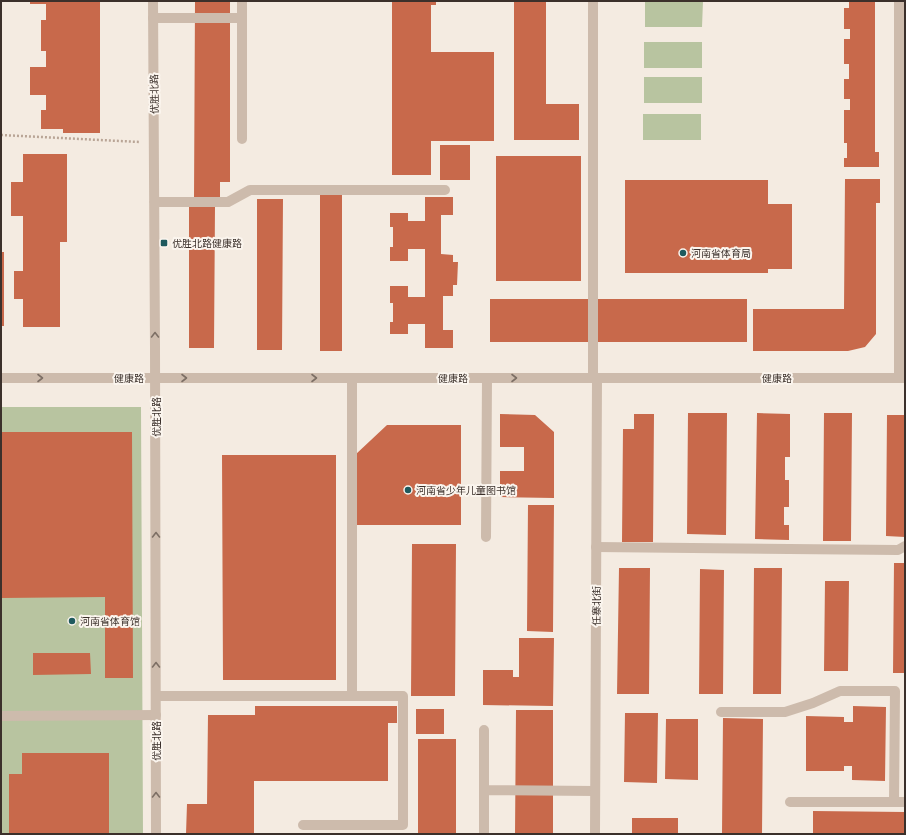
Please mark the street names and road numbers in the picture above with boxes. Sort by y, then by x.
street label: 优胜北路 [149,74,160,114]
street label: 健康路 [114,373,144,384]
street label: 健康路 [438,373,468,384]
street label: 健康路 [762,373,792,384]
street label: 优胜北路 [151,397,162,437]
street label: 任寨北街 [591,586,602,626]
street label: 优胜北路 [151,721,162,761]

